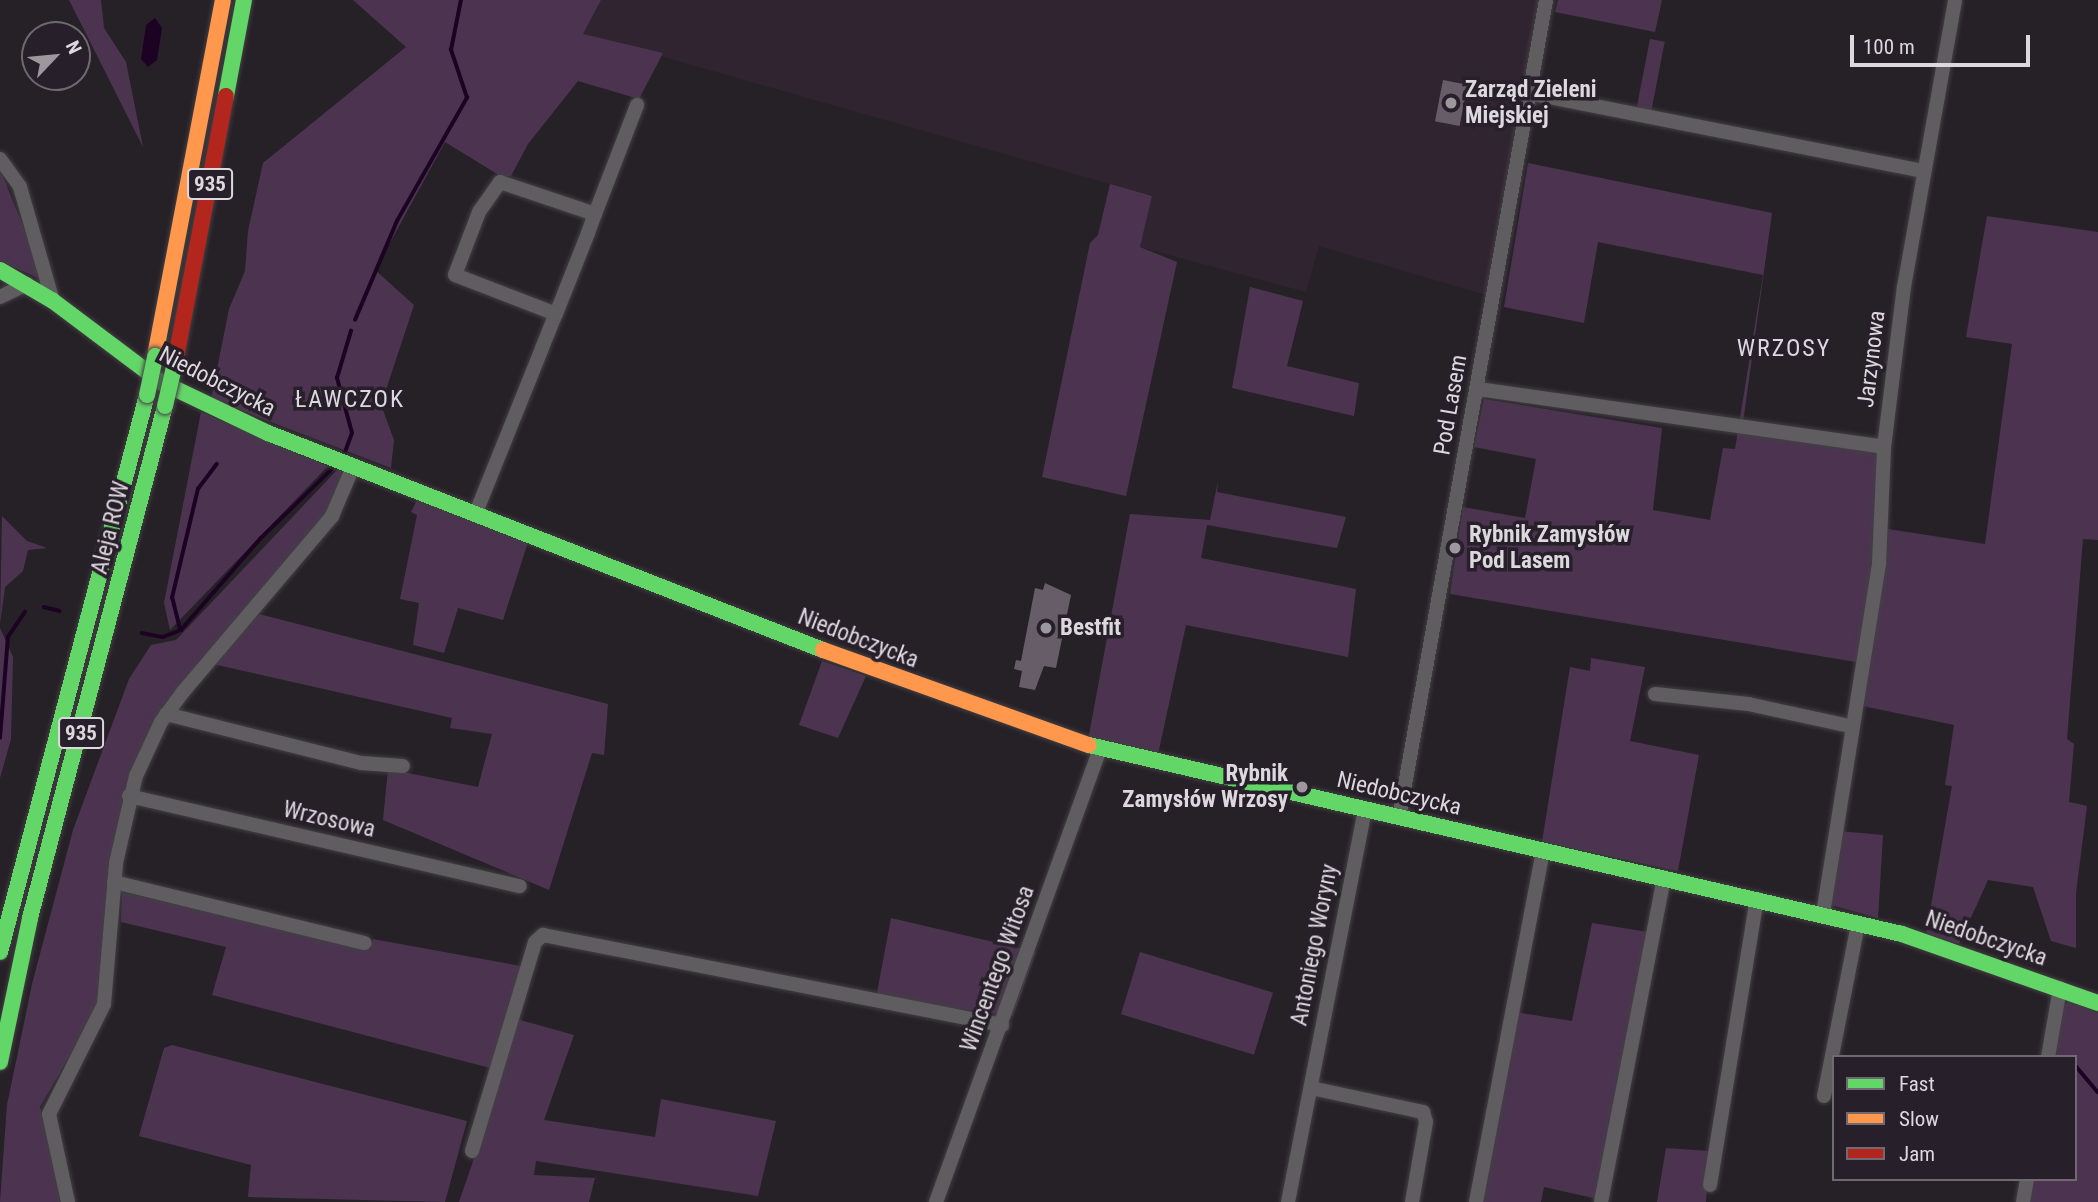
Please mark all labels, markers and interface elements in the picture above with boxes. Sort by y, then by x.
north arrow [21,21,91,91]
scale bar [1853,21,2033,65]
text: 100 m [1863,35,1915,59]
text: N [61,37,86,58]
place label: Zarząd Zieleni Miejskiej [1465,76,1596,130]
marker: Zarząd Zieleni Miejskiej [1443,95,1459,111]
road number: 935 [186,166,234,202]
street label: Jarzynowa [1852,309,1892,409]
district label: WRZOSY [1737,335,1831,363]
street label: Niedobczycka [154,341,280,423]
street label: Pod Lasem [1429,353,1473,457]
district label: ŁAWCZOK [296,386,404,414]
street label: Aleja ROW [86,479,136,577]
place label: Rybnik Zamysłów Pod Lasem [1469,521,1630,575]
marker: Rybnik Zamysłów Pod Lasem [1447,540,1463,556]
street label: Niedobczycka [794,603,922,675]
place label: Bestfit [1060,614,1121,642]
marker: Bestfit [1038,620,1054,636]
road number: 935 [56,716,106,750]
place label: Rybnik Zamysłów Wrzosy [1122,760,1288,814]
street label: Niedobczycka [1334,766,1464,822]
marker: Rybnik Zamysłów Wrzosy [1294,779,1310,795]
street label: Wrzosowa [280,796,378,844]
street label: Antoniego Woryny [1286,862,1344,1028]
street label: Wincentego Witosa [955,882,1041,1056]
street label: Niedobczycka [1922,905,2050,973]
legend [1832,1055,2077,1181]
text: Fast [1899,1072,1935,1096]
text: Slow [1899,1107,1939,1131]
text: Jam [1899,1142,1935,1166]

